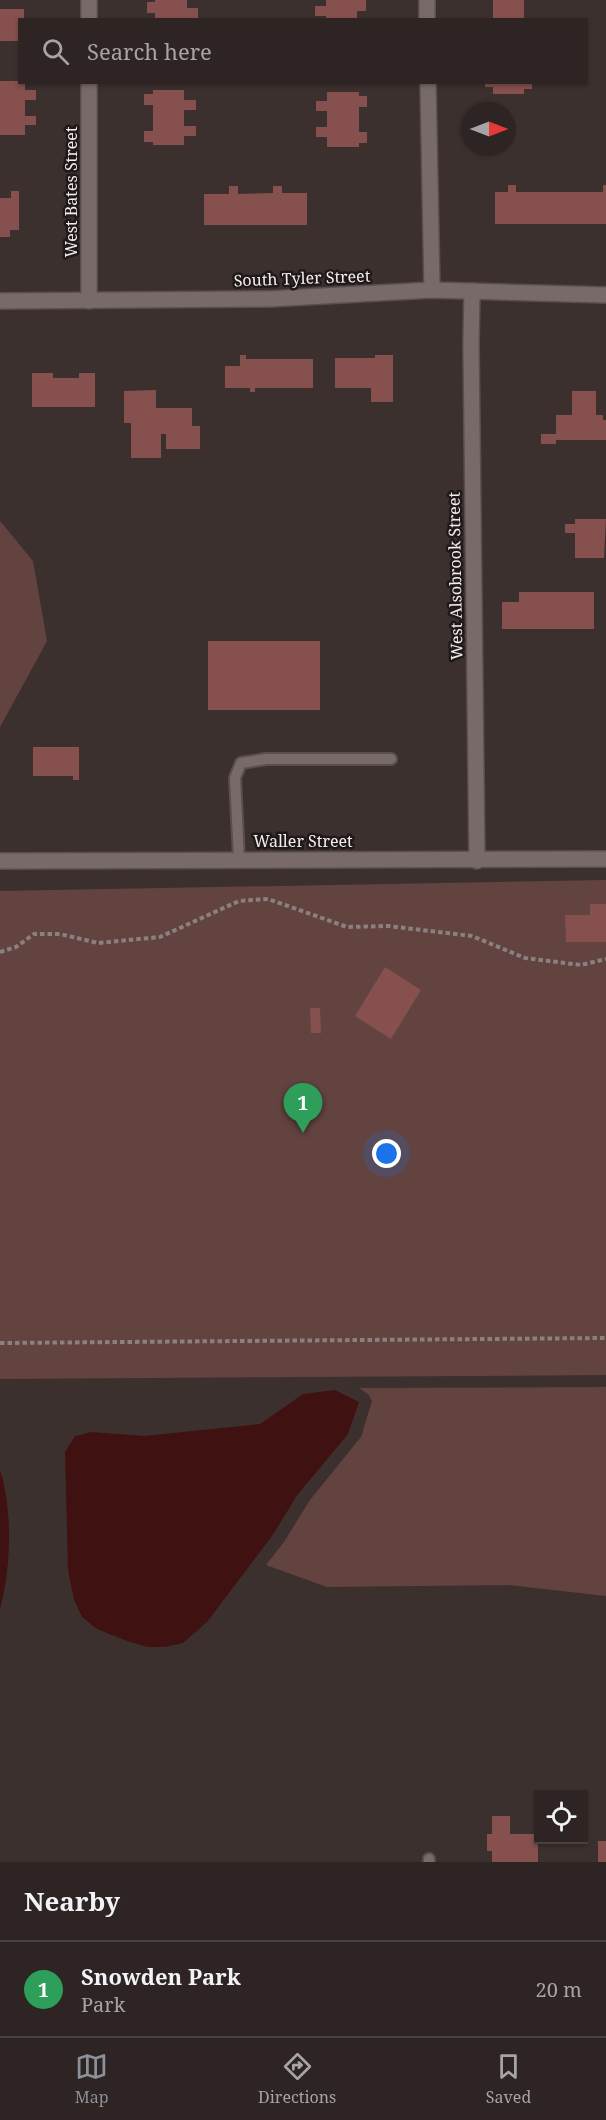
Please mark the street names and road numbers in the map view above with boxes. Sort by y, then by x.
street label: West Bates Street [60,126,82,258]
street label: South Tyler Street [233,265,371,291]
street label: West Alsobrook Street [443,491,467,660]
street label: Waller Street [253,830,353,852]

